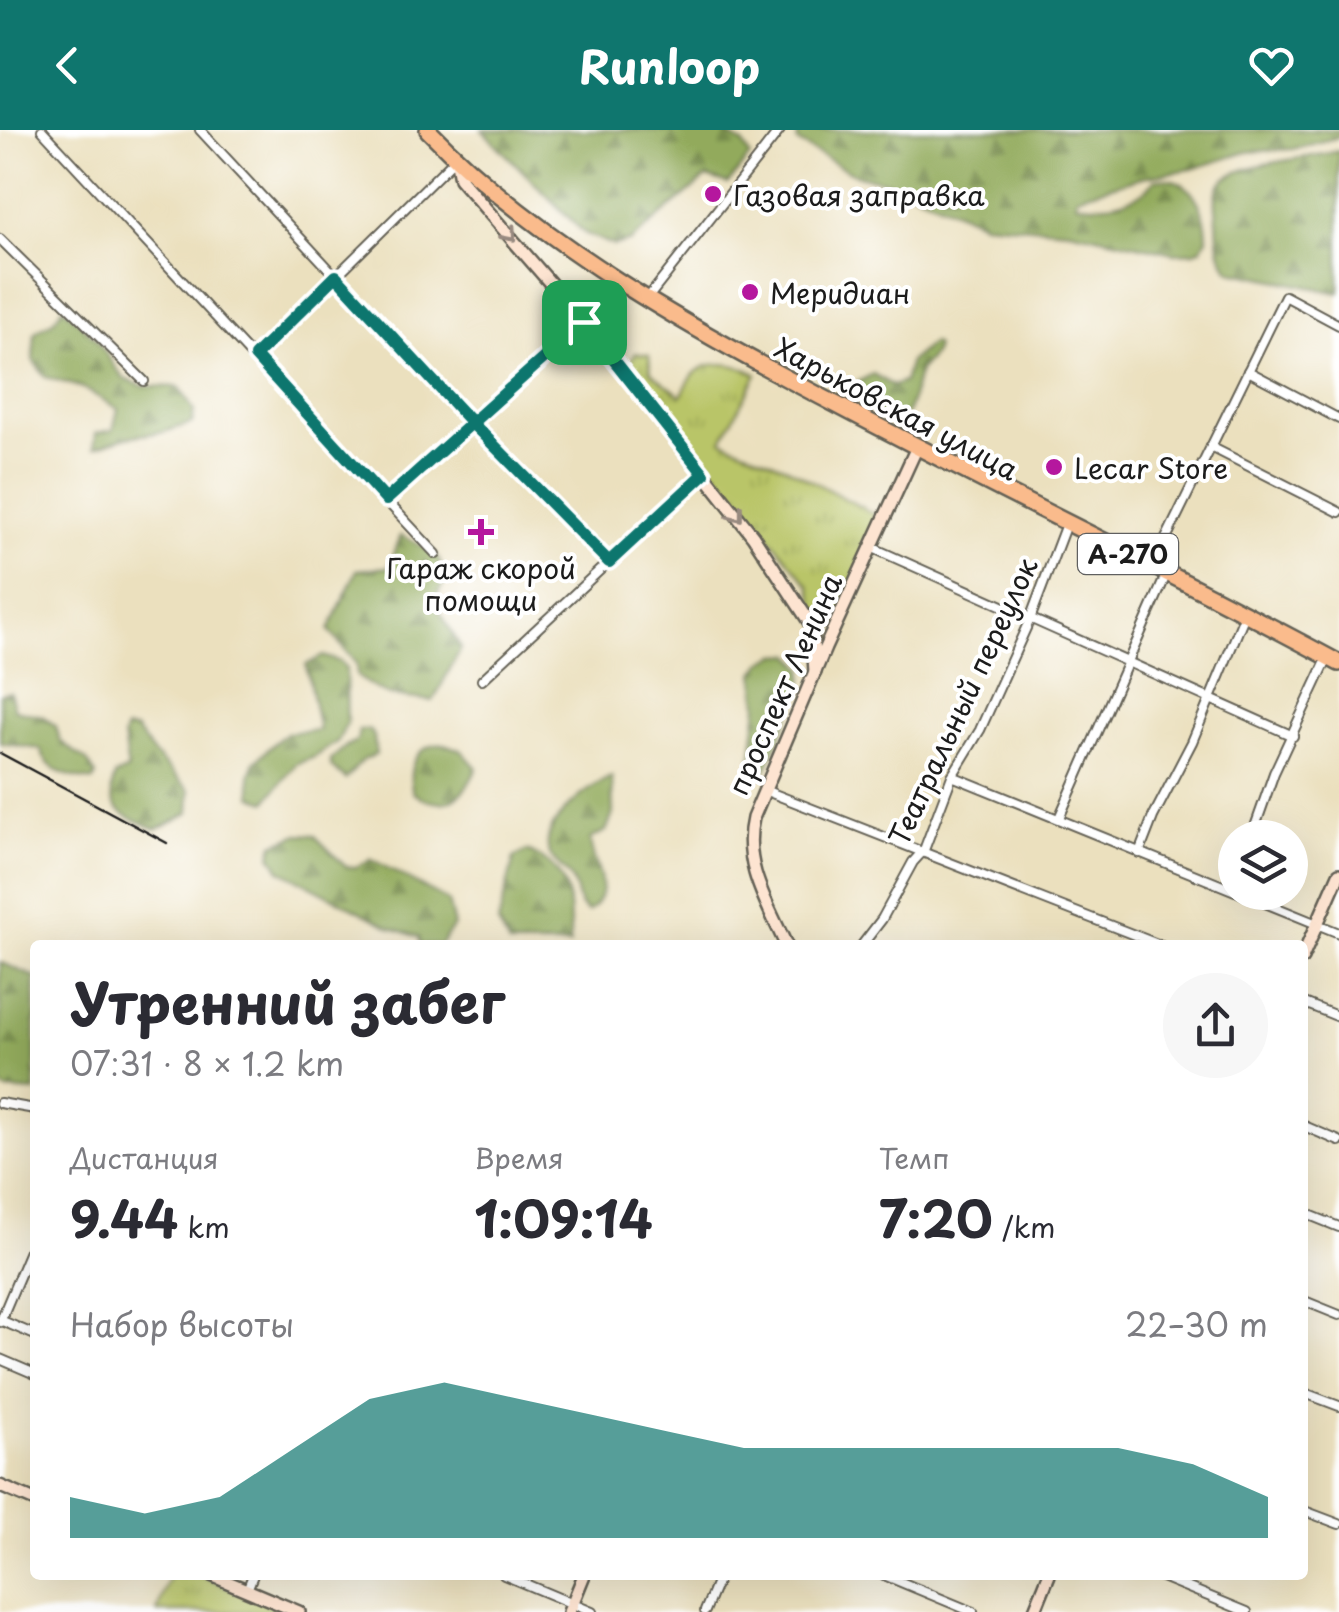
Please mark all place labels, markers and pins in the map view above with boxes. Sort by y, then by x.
place label: Газовая заправка [733,173,985,216]
marker: Газовая заправка [702,183,724,205]
place label: Меридиан [770,271,910,314]
pin [542,280,627,365]
marker: Меридиан [739,281,761,303]
place label: Lecar Store [1074,446,1228,489]
marker: Lecar Store [1043,456,1065,478]
marker: Гараж скорой помощи [468,519,494,545]
place label: Гараж скорой помощи [386,546,576,621]

